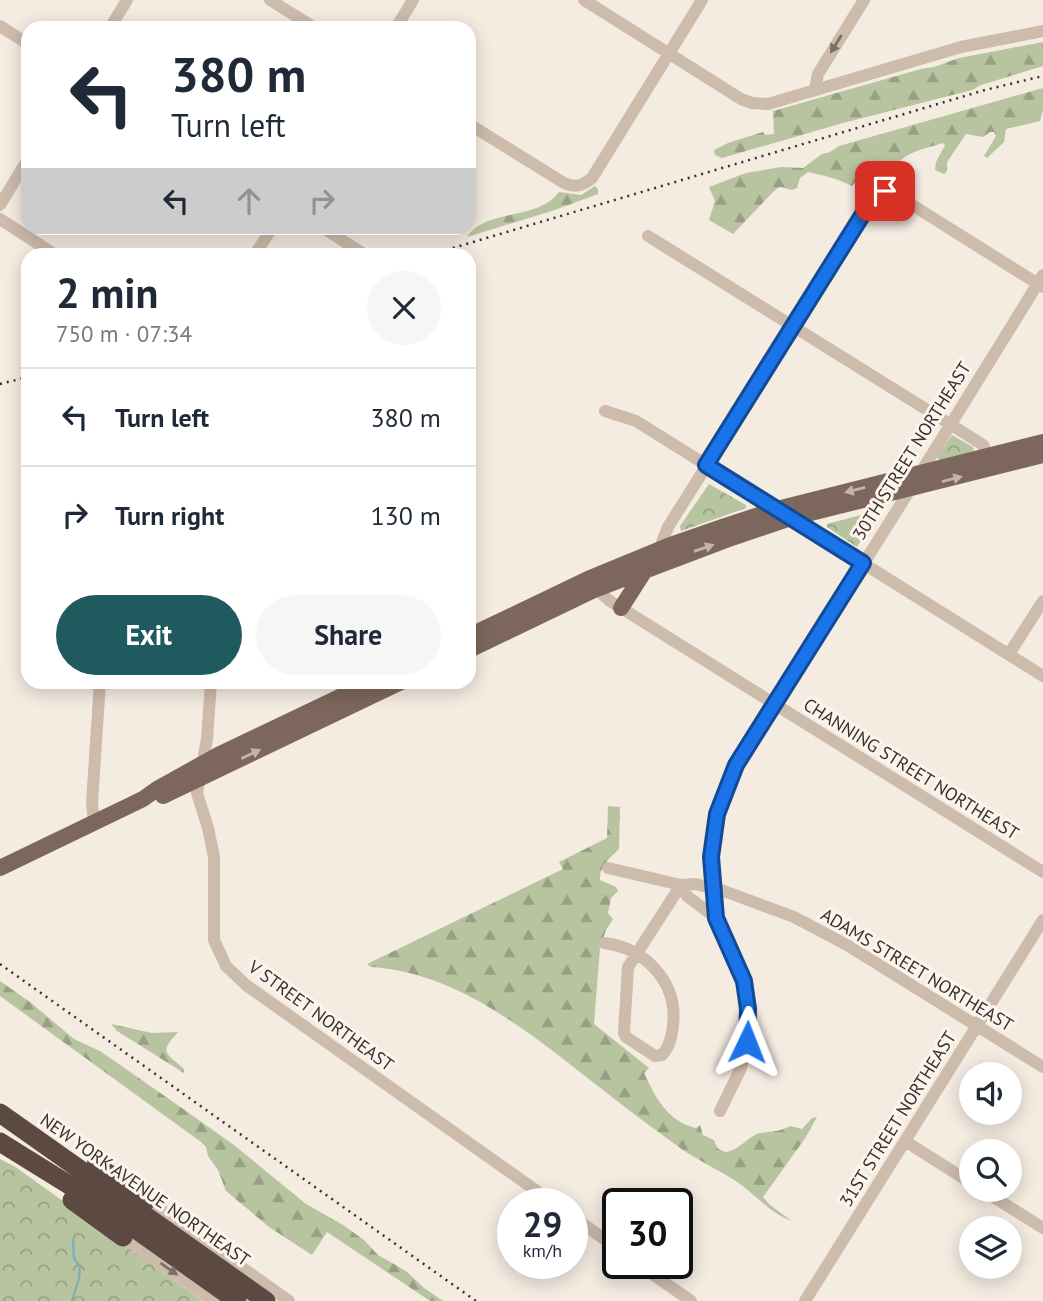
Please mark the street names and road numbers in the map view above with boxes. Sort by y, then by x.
street label: 30TH STREET NORTHEAST [847,357,976,544]
street label: CHANNING STREET NORTHEAST [799,693,1023,845]
street label: ADAMS STREET NORTHEAST [817,903,1018,1036]
street label: V STREET NORTHEAST [243,955,398,1076]
street label: 31ST STREET NORTHEAST [834,1027,961,1211]
street label: NEW YORK AVENUE NORTHEAST [36,1108,255,1271]

